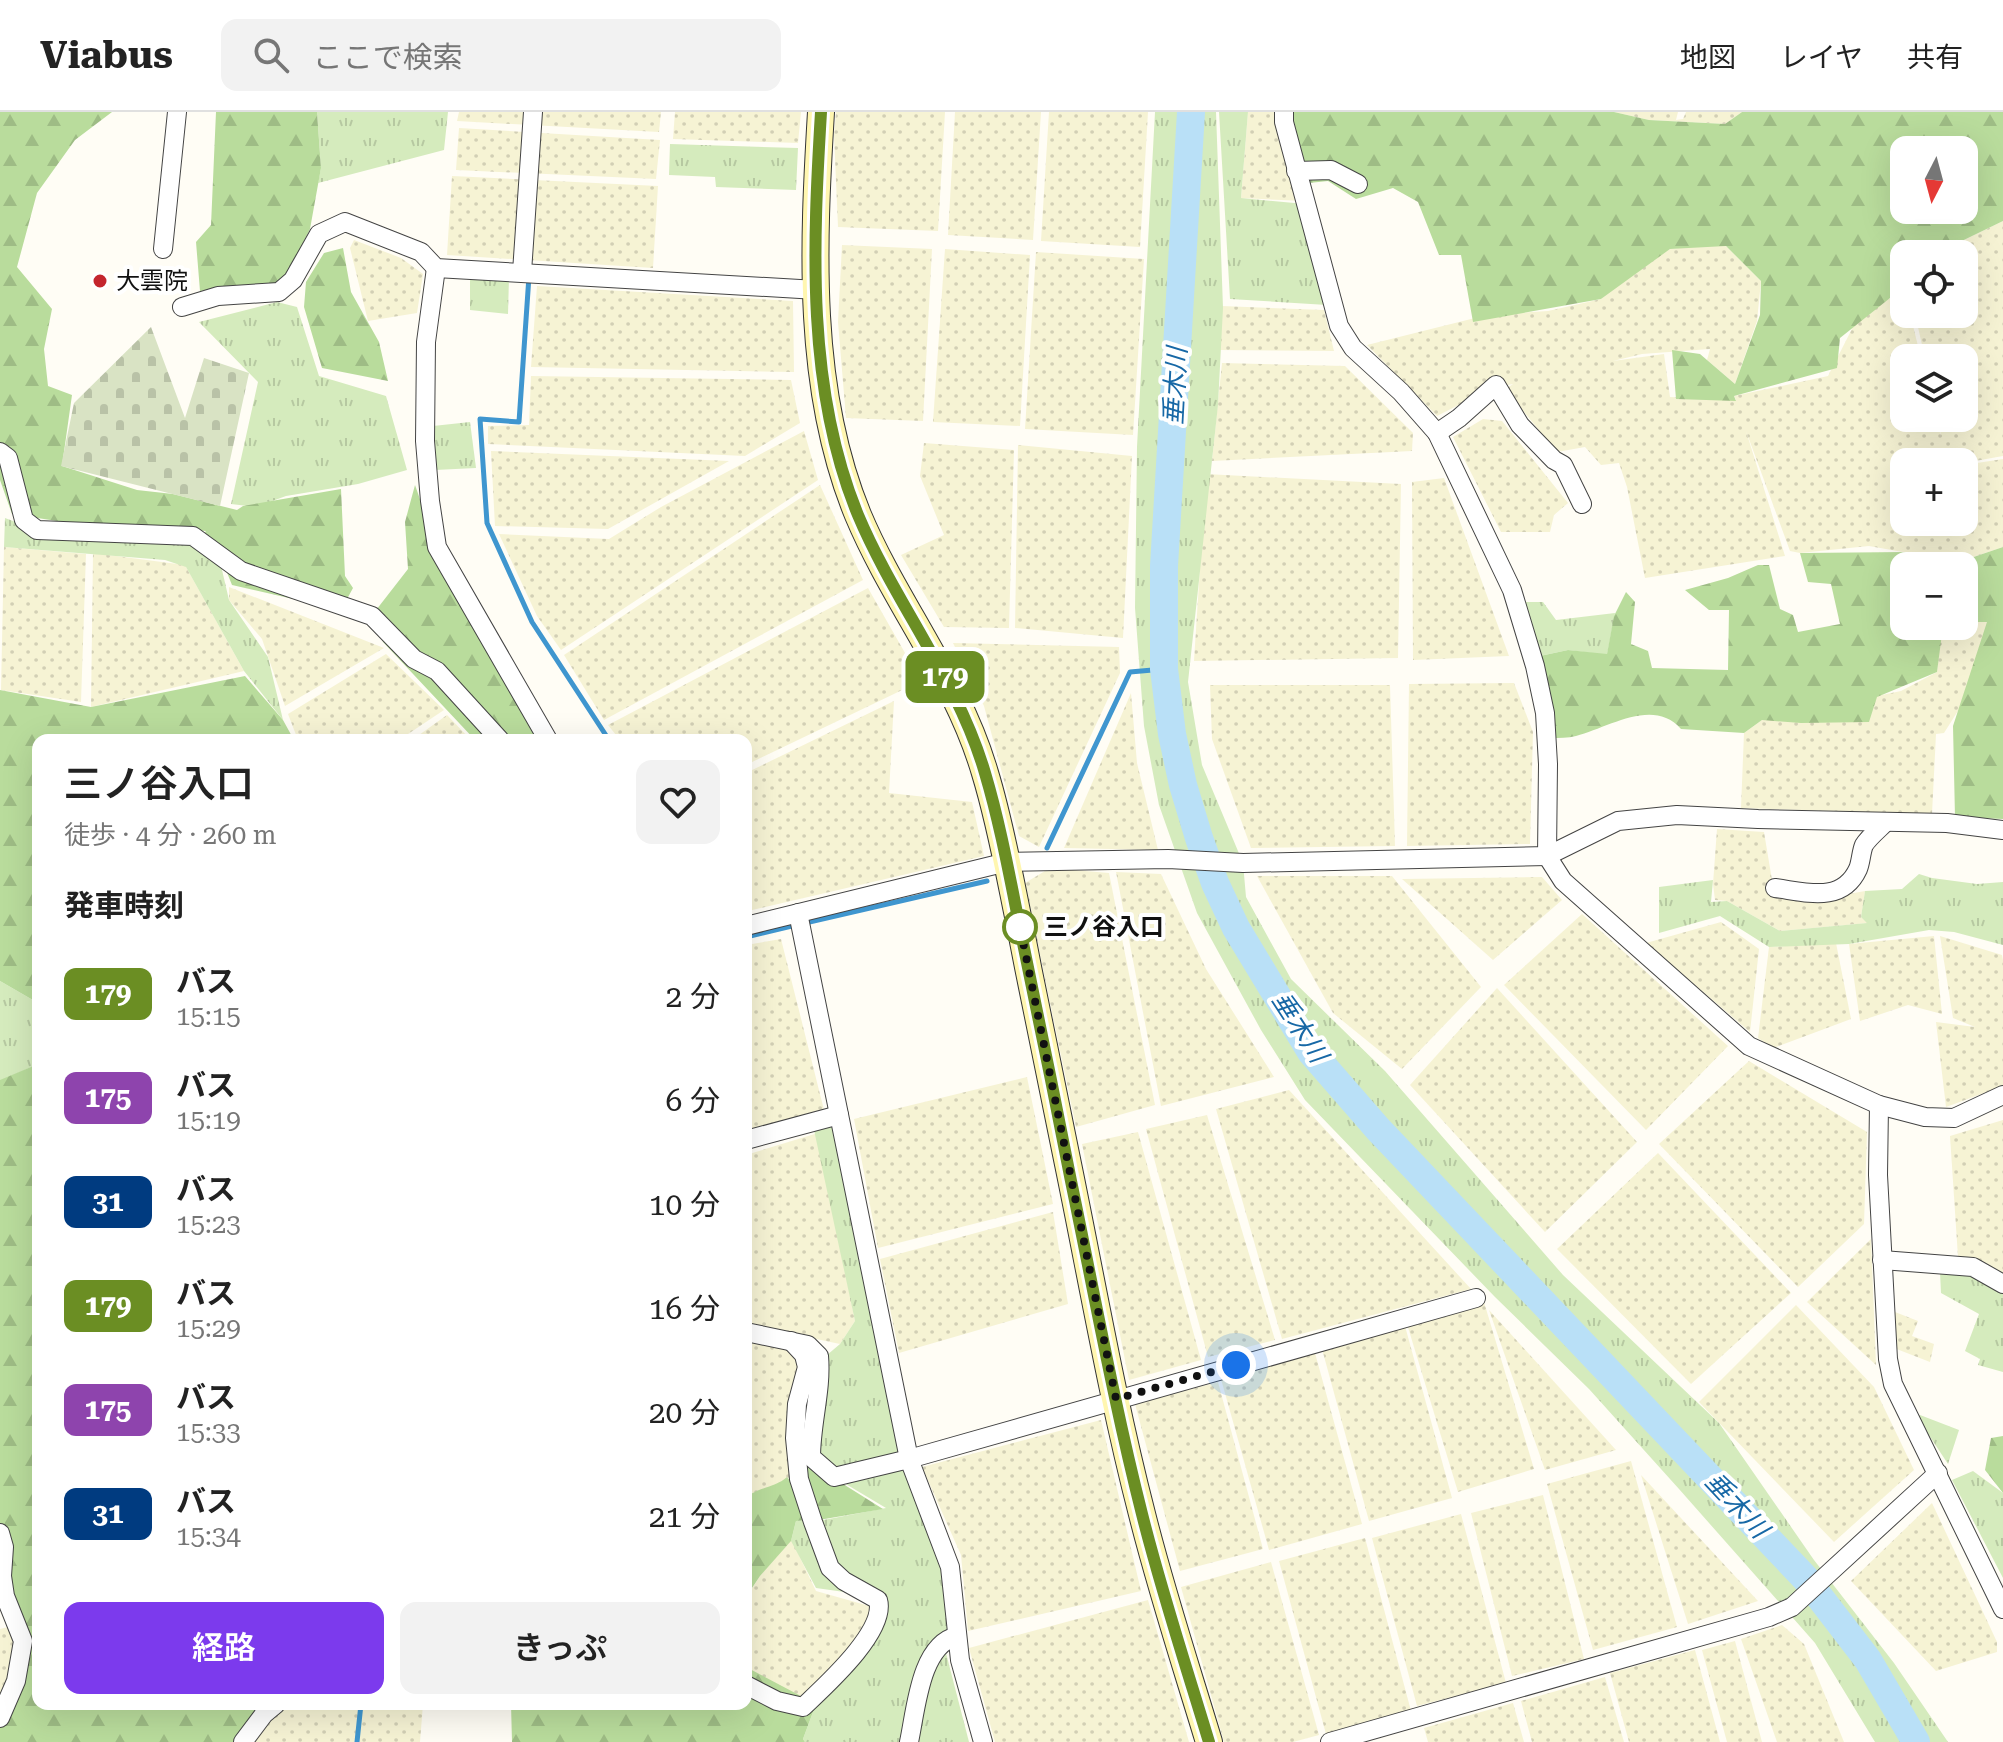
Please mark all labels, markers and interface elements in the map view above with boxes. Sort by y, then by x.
search box [221,19,781,91]
text: Viabus [40,33,173,77]
icon: search [249,33,293,77]
text: ここで検索 [313,40,463,75]
text: 地図 [1680,41,1736,74]
text: レイヤ [1780,41,1863,74]
text: 共有 [1907,41,1963,74]
north arrow [1890,136,1978,224]
map controls [1890,136,1978,640]
button: locate [1890,240,1978,328]
place label: 大雲院 [116,267,188,295]
marker: 大雲院 [91,272,109,290]
water label: 垂木川 [1158,343,1192,426]
button: layers [1890,344,1978,432]
button: + [1890,448,1978,536]
button: − [1890,552,1978,640]
line badge: 179 [899,651,991,703]
text: 179 [921,660,969,693]
button: heart [636,760,720,844]
text: 三ノ谷入口 [64,762,254,806]
text: 徒歩 · 4 分 · 260 m [64,820,277,850]
text: 発車時刻 [64,888,184,923]
marker: 三ノ谷入口 [1003,910,1037,944]
place label: 三ノ谷入口 [1044,913,1164,941]
text: バス [176,964,236,999]
text: 179 [84,977,132,1010]
text: 2 分 [666,979,720,1014]
water label: 垂木川 [1266,986,1335,1070]
text: 15:15 [176,1001,241,1031]
text: バス [176,1068,236,1103]
text: 175 [84,1081,132,1114]
text: 6 分 [666,1083,720,1118]
text: 15:19 [176,1105,241,1135]
text: バス [176,1172,236,1207]
text: 31 [92,1185,124,1218]
text: 10 分 [649,1187,720,1222]
text: 15:23 [176,1209,241,1239]
text: バス [176,1276,236,1311]
text: 179 [84,1289,132,1322]
text: 16 分 [649,1291,720,1326]
text: 15:29 [176,1313,241,1343]
your location [1216,1345,1256,1385]
text: バス [176,1380,236,1415]
text: 175 [84,1393,132,1426]
text: 20 分 [649,1395,720,1430]
text: 15:33 [176,1417,241,1447]
water label: 垂木川 [1699,1466,1777,1546]
text: バス [176,1484,236,1519]
text: 31 [92,1497,124,1530]
text: 21 分 [649,1499,720,1534]
text: 15:34 [176,1521,241,1551]
button: 経路 [64,1602,384,1694]
button: きっぷ [400,1602,720,1694]

